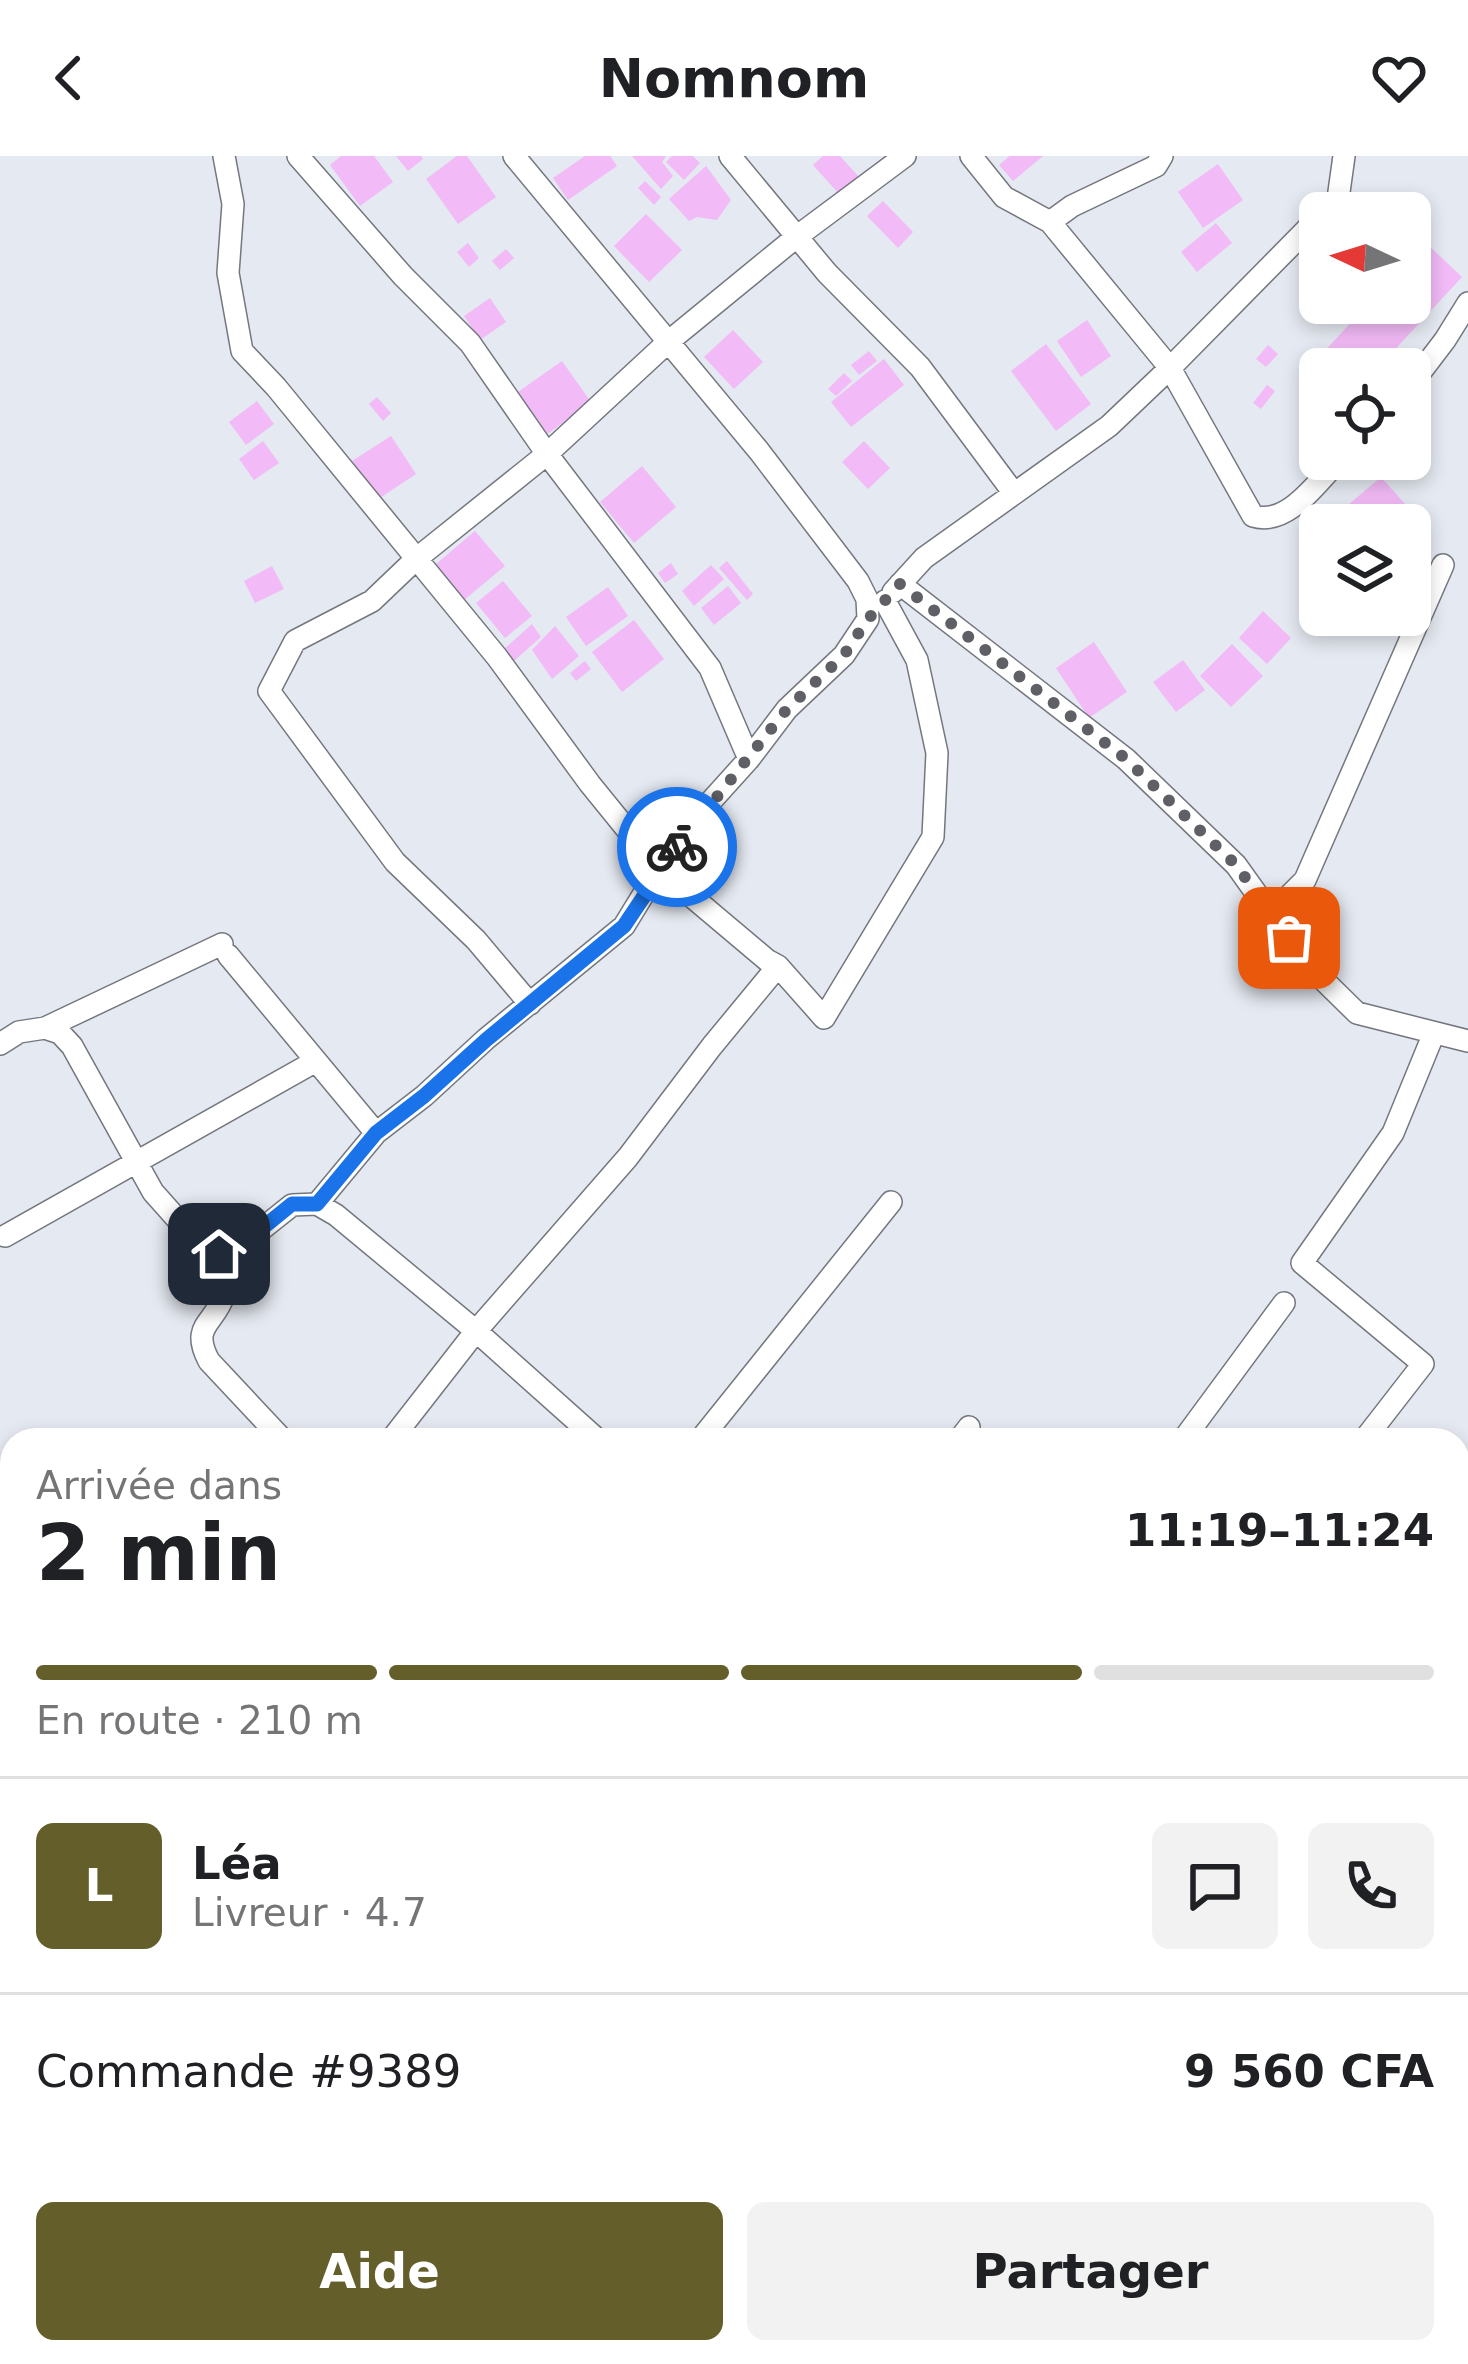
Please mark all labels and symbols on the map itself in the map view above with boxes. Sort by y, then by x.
north arrow [1299,192,1431,324]
courier [617,787,737,907]
pin [1238,887,1340,989]
pin [168,1203,270,1305]

